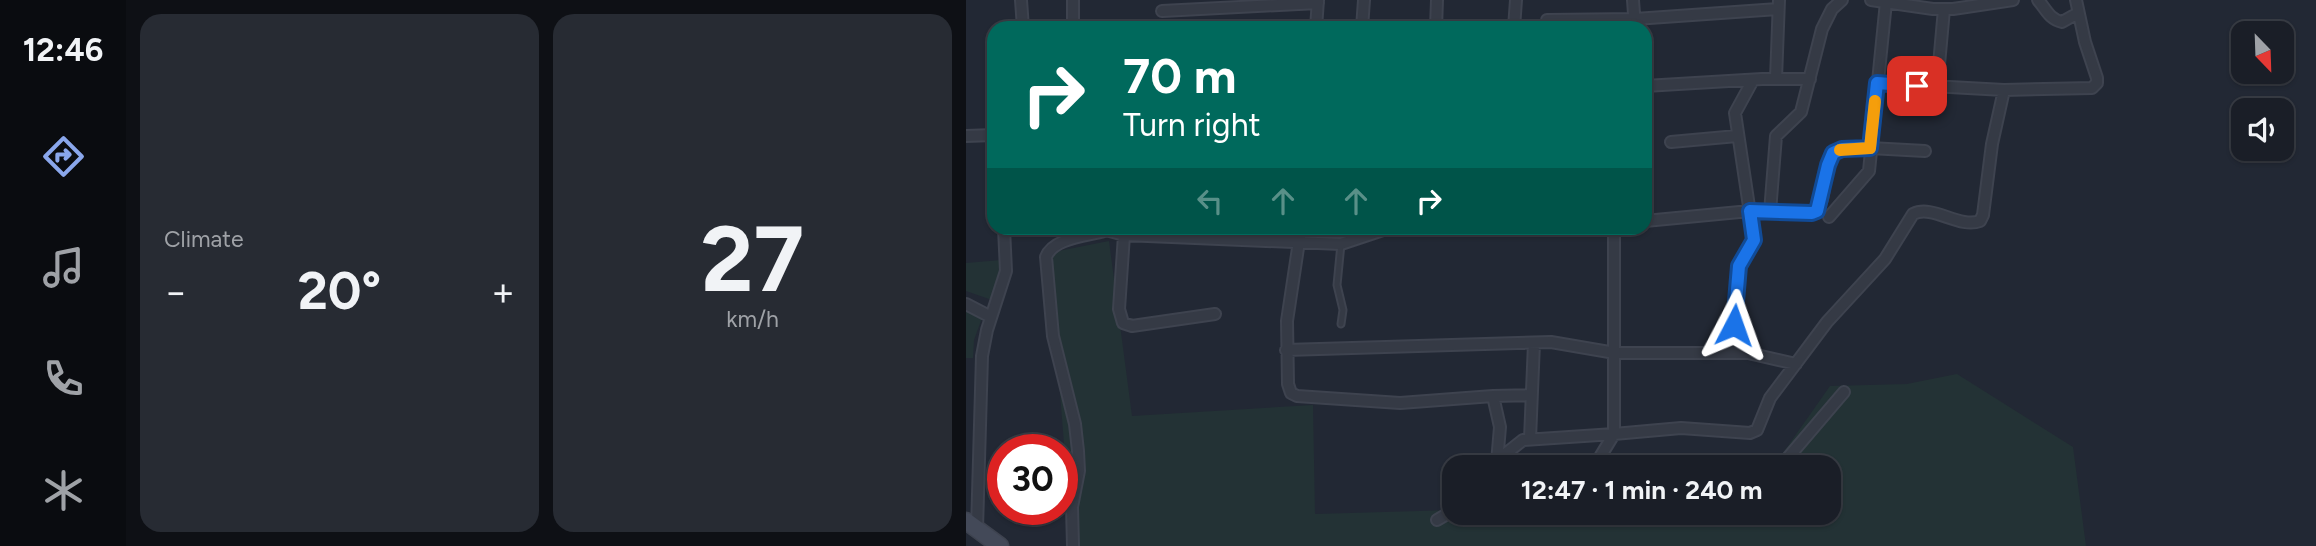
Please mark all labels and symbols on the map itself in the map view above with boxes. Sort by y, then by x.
north arrow [2231,21,2294,84]
pin [1887,56,1947,116]
position arrow [1697,288,1771,362]
speed limit sign: 30 [987,434,1078,525]

